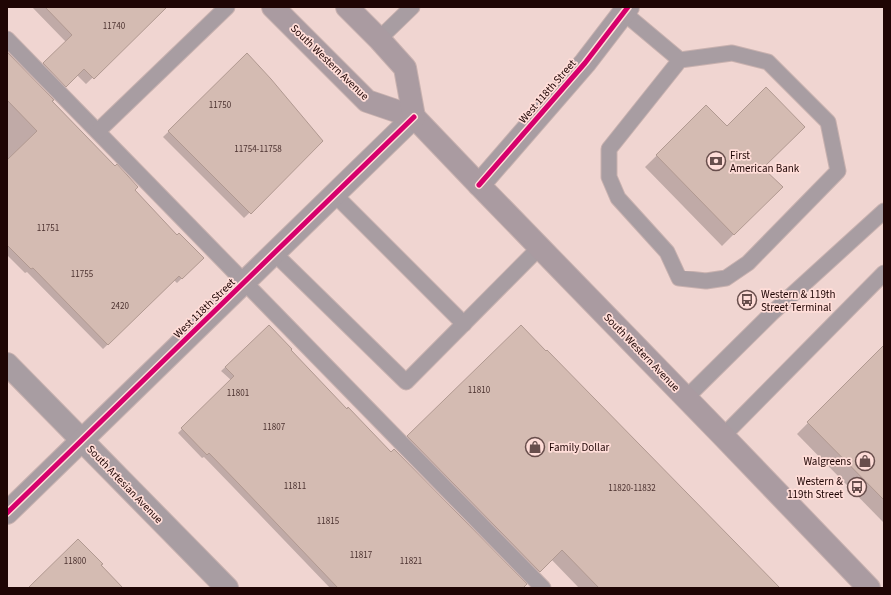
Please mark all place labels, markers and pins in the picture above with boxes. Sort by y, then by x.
place label: First American Bank [730,148,800,176]
bank icon: First American Bank [705,150,727,172]
place label: Western & 119th Street Terminal [761,287,836,315]
bus stop icon: Western & 119th Street Terminal [736,289,758,311]
shop icon: Family Dollar [524,436,546,458]
place label: Family Dollar [549,440,609,455]
shop icon: Walgreens [854,450,876,472]
place label: Walgreens [803,454,851,469]
place label: Western & 119th Street [787,474,843,502]
bus stop icon: Western & 119th Street [846,476,868,498]

